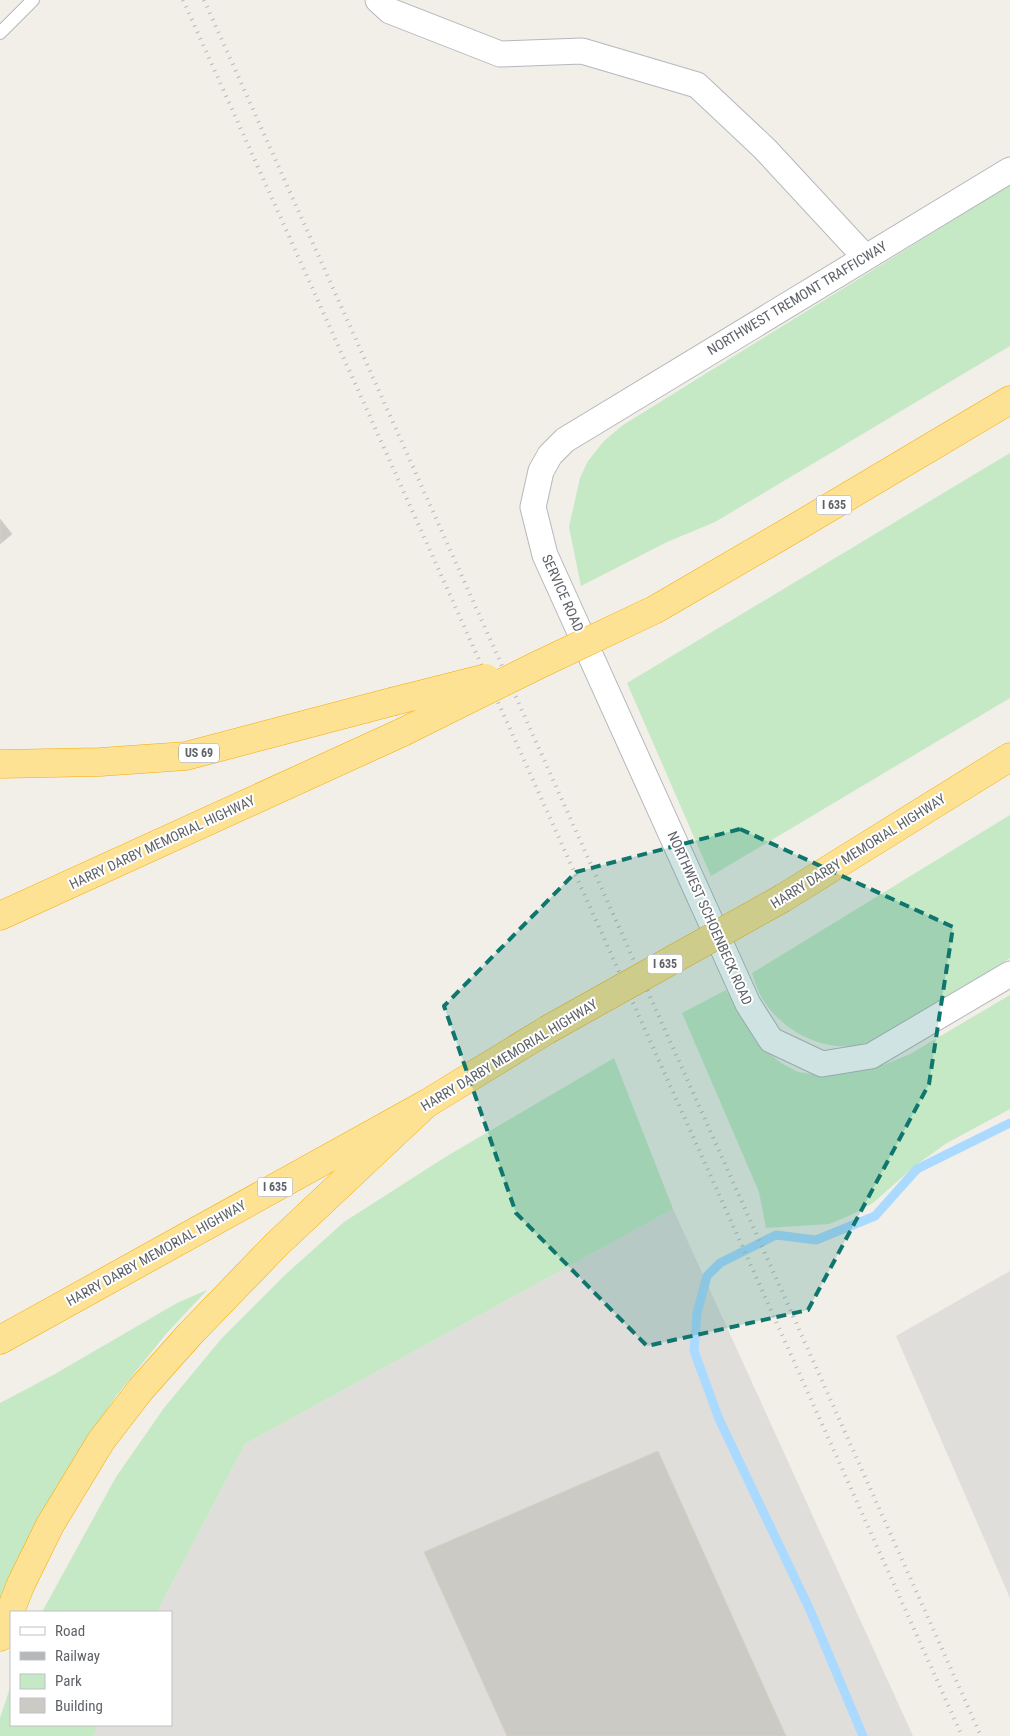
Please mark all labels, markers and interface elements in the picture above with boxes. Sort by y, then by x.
street label: NORTHWEST TREMONT TRAFFICWAY [704,238,890,358]
road number: I 635 [816,496,852,514]
street label: SERVICE ROAD [539,552,587,634]
road number: US 69 [179,744,219,762]
street label: HARRY DARBY MEMORIAL HIGHWAY [768,790,949,912]
street label: HARRY DARBY MEMORIAL HIGHWAY [67,792,258,892]
street label: NORTHWEST SCHOENBECK ROAD [664,829,756,1007]
road number: I 635 [648,954,682,974]
street label: HARRY DARBY MEMORIAL HIGHWAY [418,996,601,1114]
road number: I 635 [258,1178,292,1196]
street label: HARRY DARBY MEMORIAL HIGHWAY [63,1196,249,1309]
legend [10,1611,172,1726]
text: Road [55,1622,85,1640]
text: Railway [55,1647,100,1665]
text: Park [55,1672,82,1690]
text: Building [55,1697,103,1715]

